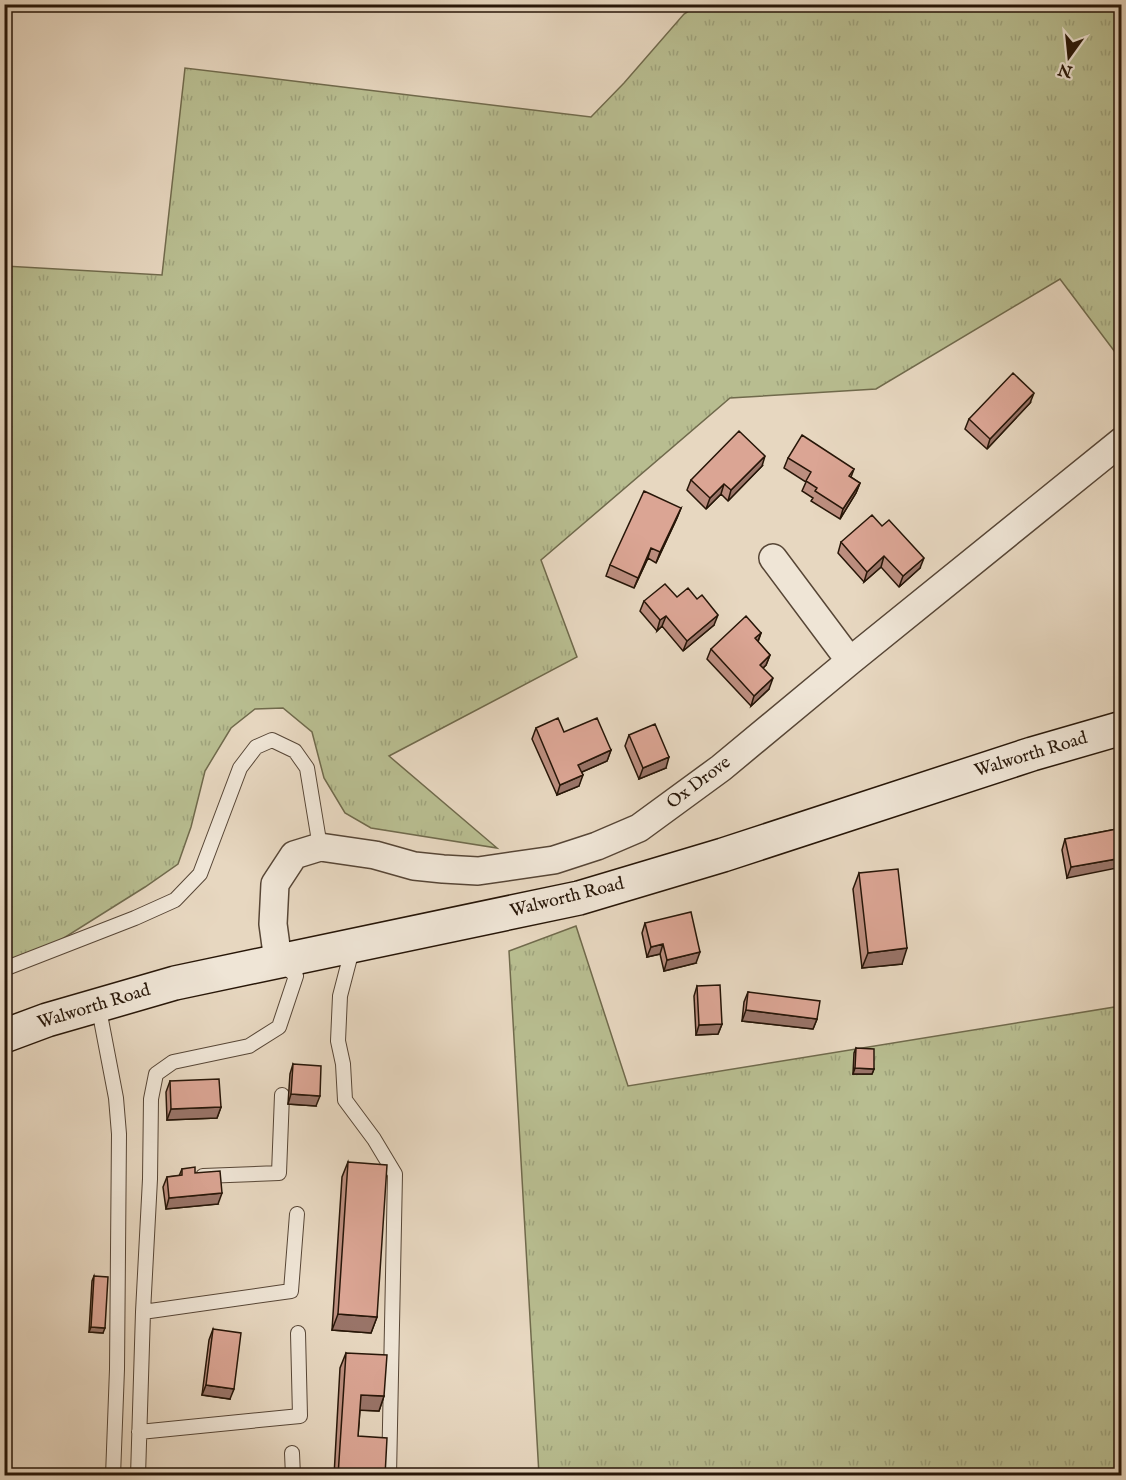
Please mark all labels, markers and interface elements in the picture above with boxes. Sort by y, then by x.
north arrow [1039,27,1099,87]
text: N [1056,58,1076,81]
street label: Walworth Road [972,727,1091,783]
street label: Ox Drove [662,751,736,815]
street label: Walworth Road [508,873,627,923]
street label: Walworth Road [35,979,154,1035]

